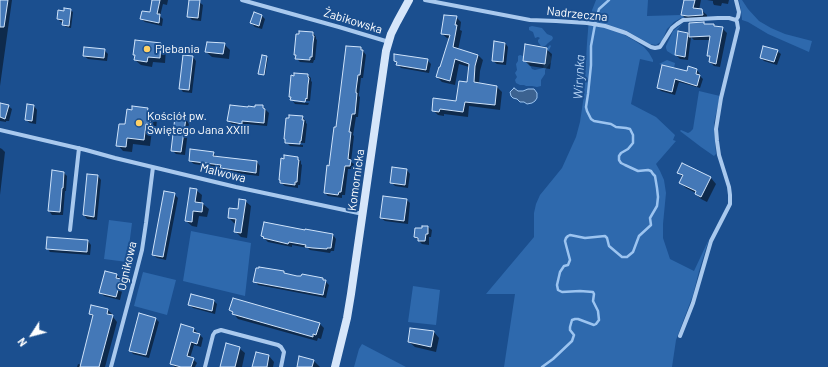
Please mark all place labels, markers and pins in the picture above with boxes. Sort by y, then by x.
place label: Plebania [155,42,200,56]
marker: Plebania [142,44,152,54]
place label: Kościół pw. Świętego Jana XXIII [147,109,249,137]
marker: Kościół pw. Świętego Jana XXIII [134,118,144,128]

